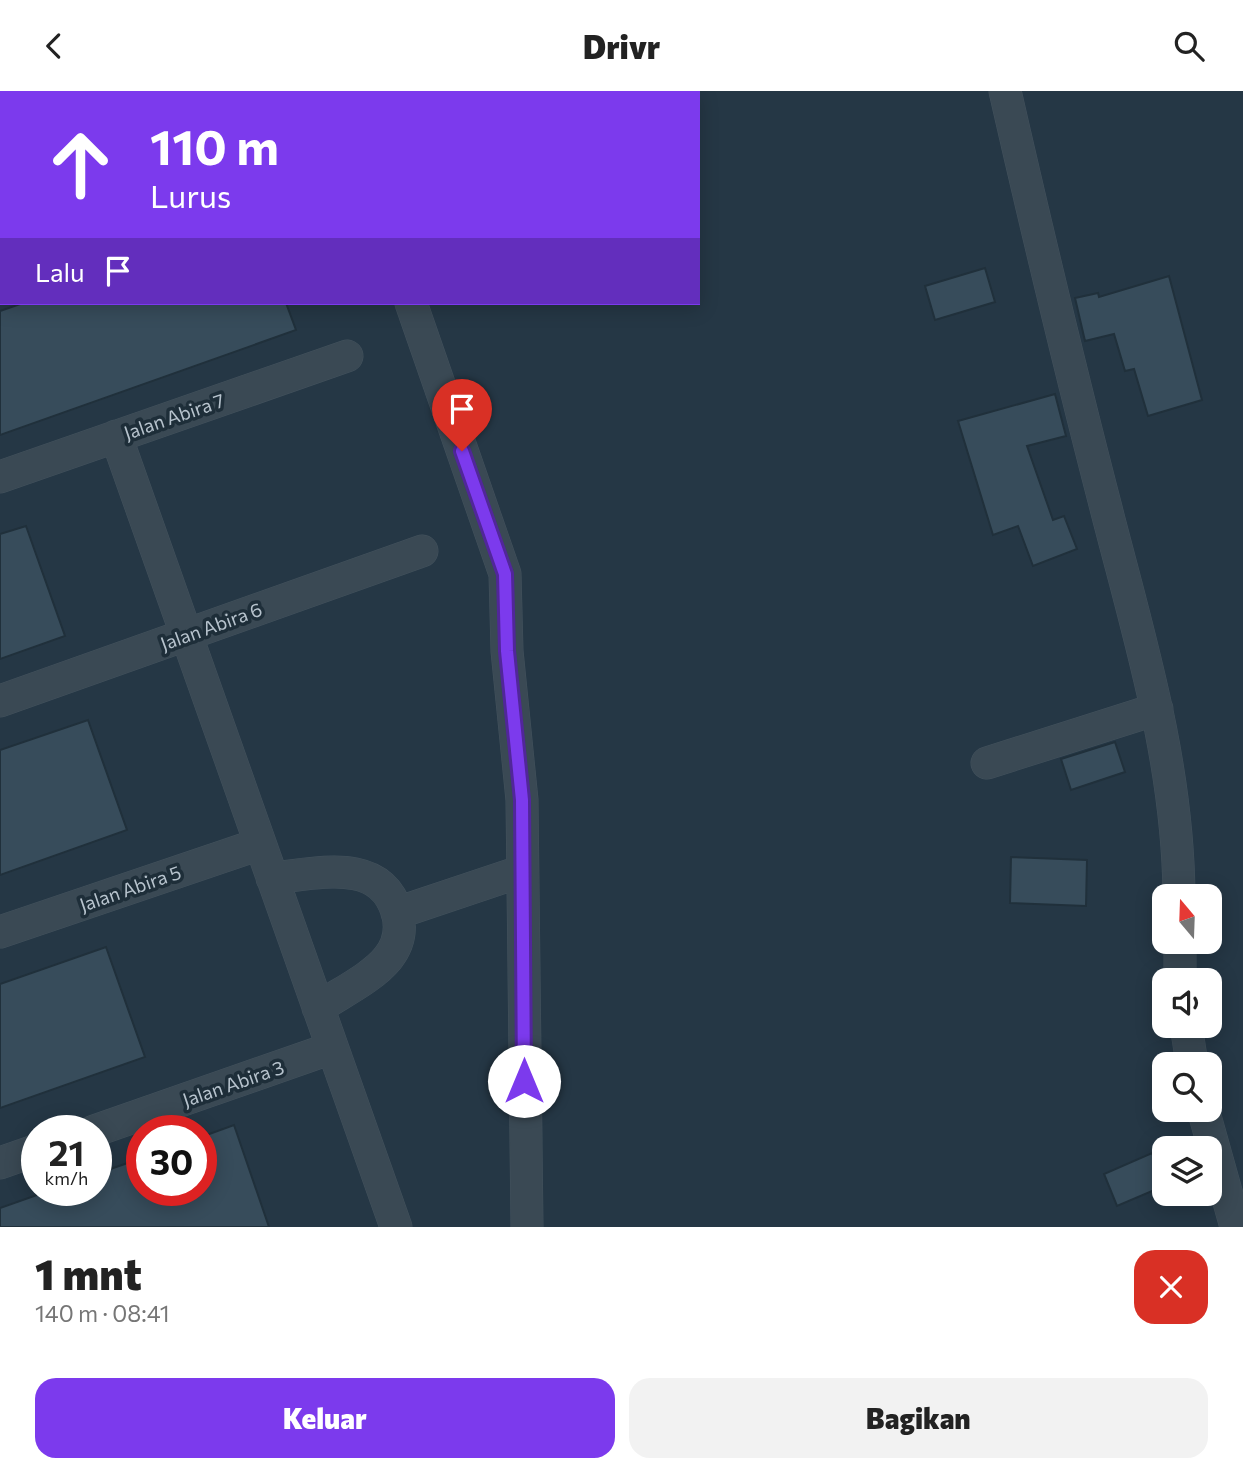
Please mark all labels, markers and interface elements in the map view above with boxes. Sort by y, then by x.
text: Drivr [583,26,660,66]
icon: back [35,27,73,65]
icon: search [1170,27,1208,65]
text: 110 m [150,115,279,175]
icon: ahead [35,119,126,210]
text: Lurus [150,175,231,215]
icon: arrive [99,252,137,290]
text: Lalu [35,256,85,287]
pin [432,379,492,451]
street label: Jalan Abira 7 [121,388,227,444]
icon: arrive [443,390,481,428]
street label: Jalan Abira 6 [157,597,265,655]
street label: Jalan Abira 5 [76,860,184,916]
north arrow [1152,884,1222,954]
map controls [1152,884,1222,1206]
button: sound [1152,968,1222,1038]
position arrow [487,1044,561,1118]
button: search [1152,1052,1222,1122]
street label: Jalan Abira 3 [179,1055,287,1111]
speed limit sign: 30 [126,1115,217,1206]
text: 21 [49,1130,84,1173]
button: layers [1152,1136,1222,1206]
text: km/h [45,1167,88,1189]
text: 1 mnt [35,1247,142,1299]
button: close [1134,1250,1208,1324]
text: 140 m · 08:41 [35,1299,170,1327]
button: Keluar [35,1378,615,1458]
button: Bagikan [629,1378,1208,1458]

